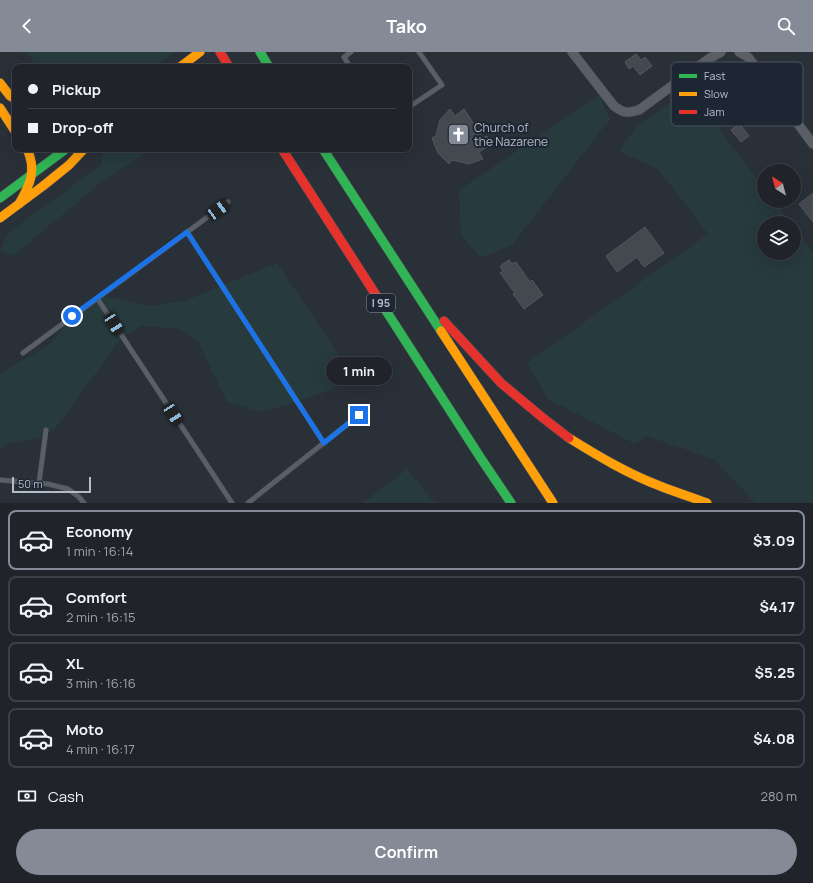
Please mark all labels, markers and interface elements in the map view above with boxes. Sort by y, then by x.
text: Tako [386,14,427,38]
icon: back [16,15,38,37]
icon: search [775,15,797,37]
legend [671,62,803,126]
text: Fast [704,68,726,83]
text: Pickup [52,79,101,100]
text: Slow [704,86,729,101]
text: Jam [704,104,725,119]
text: Drop-off [52,117,113,138]
place label: Church of the Nazarene [474,119,548,150]
church icon: Church of the Nazarene [446,122,472,148]
north arrow [757,164,801,208]
map controls [757,164,801,260]
car [205,198,231,222]
button: layers [757,216,801,260]
road number: I 95 [367,294,395,312]
route start [63,307,81,325]
car [102,311,126,337]
callout: 1 min [326,357,392,385]
text: 1 min [343,362,375,380]
car [161,401,185,427]
route end [350,406,368,424]
scale bar [12,475,91,494]
text: 50 m [18,476,43,491]
text: Economy [66,521,133,542]
icon: car [18,522,54,558]
text: $3.09 [753,530,795,551]
text: 1 min · 16:14 [66,542,133,560]
text: Comfort [66,587,127,608]
icon: car [18,588,54,624]
text: $4.17 [759,596,795,617]
text: 2 min · 16:15 [66,608,136,626]
text: XL [66,653,84,674]
icon: car [18,654,54,690]
text: $5.25 [755,662,795,683]
text: 3 min · 16:16 [66,674,136,692]
text: Moto [66,719,103,740]
icon: car [18,720,54,756]
text: $4.08 [753,728,795,749]
text: 4 min · 16:17 [66,740,135,758]
icon: cash [16,785,38,807]
text: Cash [48,786,84,807]
text: 280 m [760,787,797,805]
button: Confirm [16,829,797,875]

